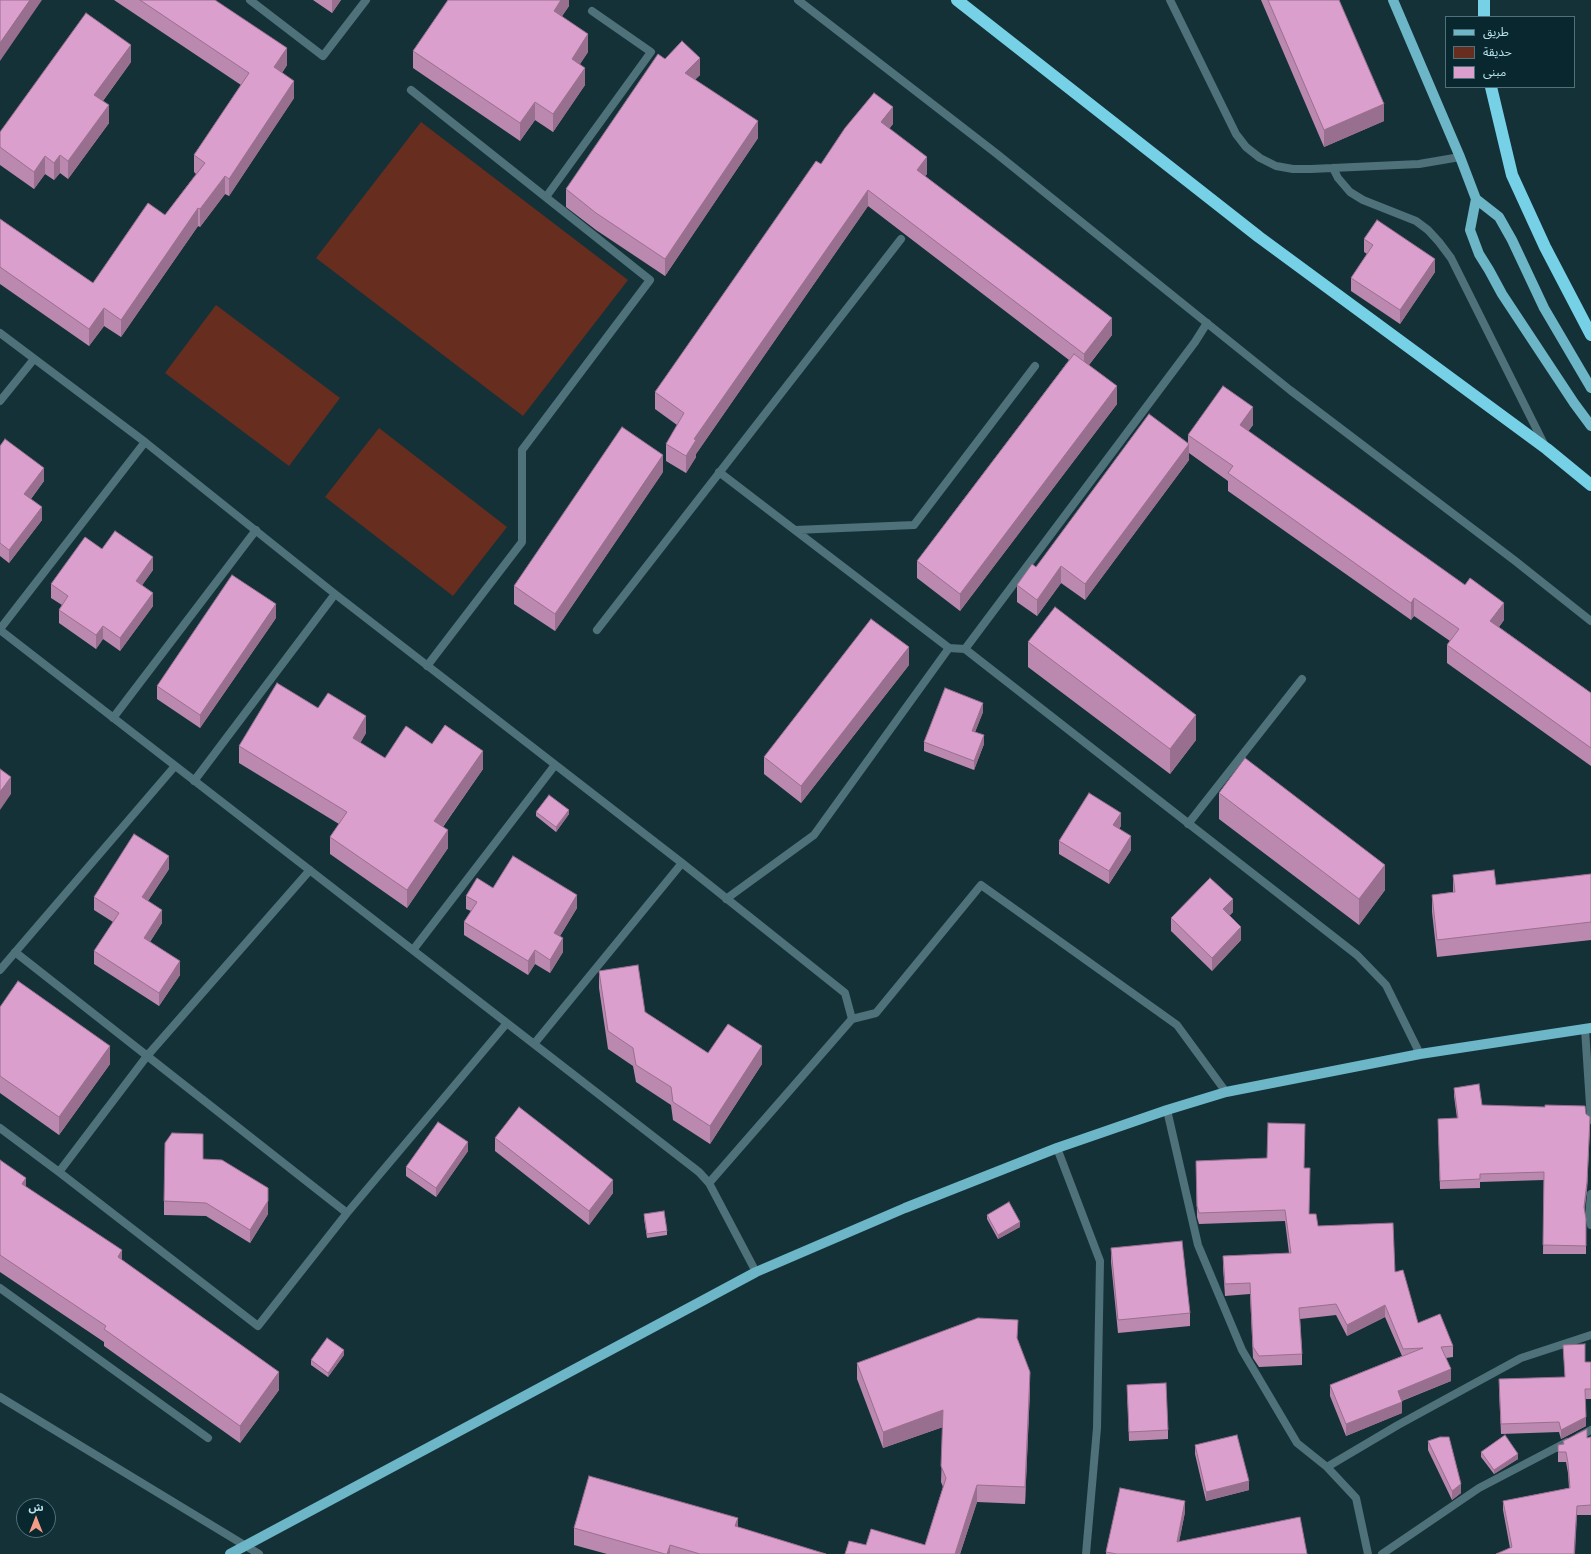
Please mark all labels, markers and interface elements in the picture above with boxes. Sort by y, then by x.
legend [1445,16,1575,88]
text: طريق [1483,24,1509,40]
text: حديقة [1483,44,1512,60]
text: مبنى [1483,64,1506,80]
north arrow [16,1498,56,1538]
text: ش [28,1500,44,1514]

